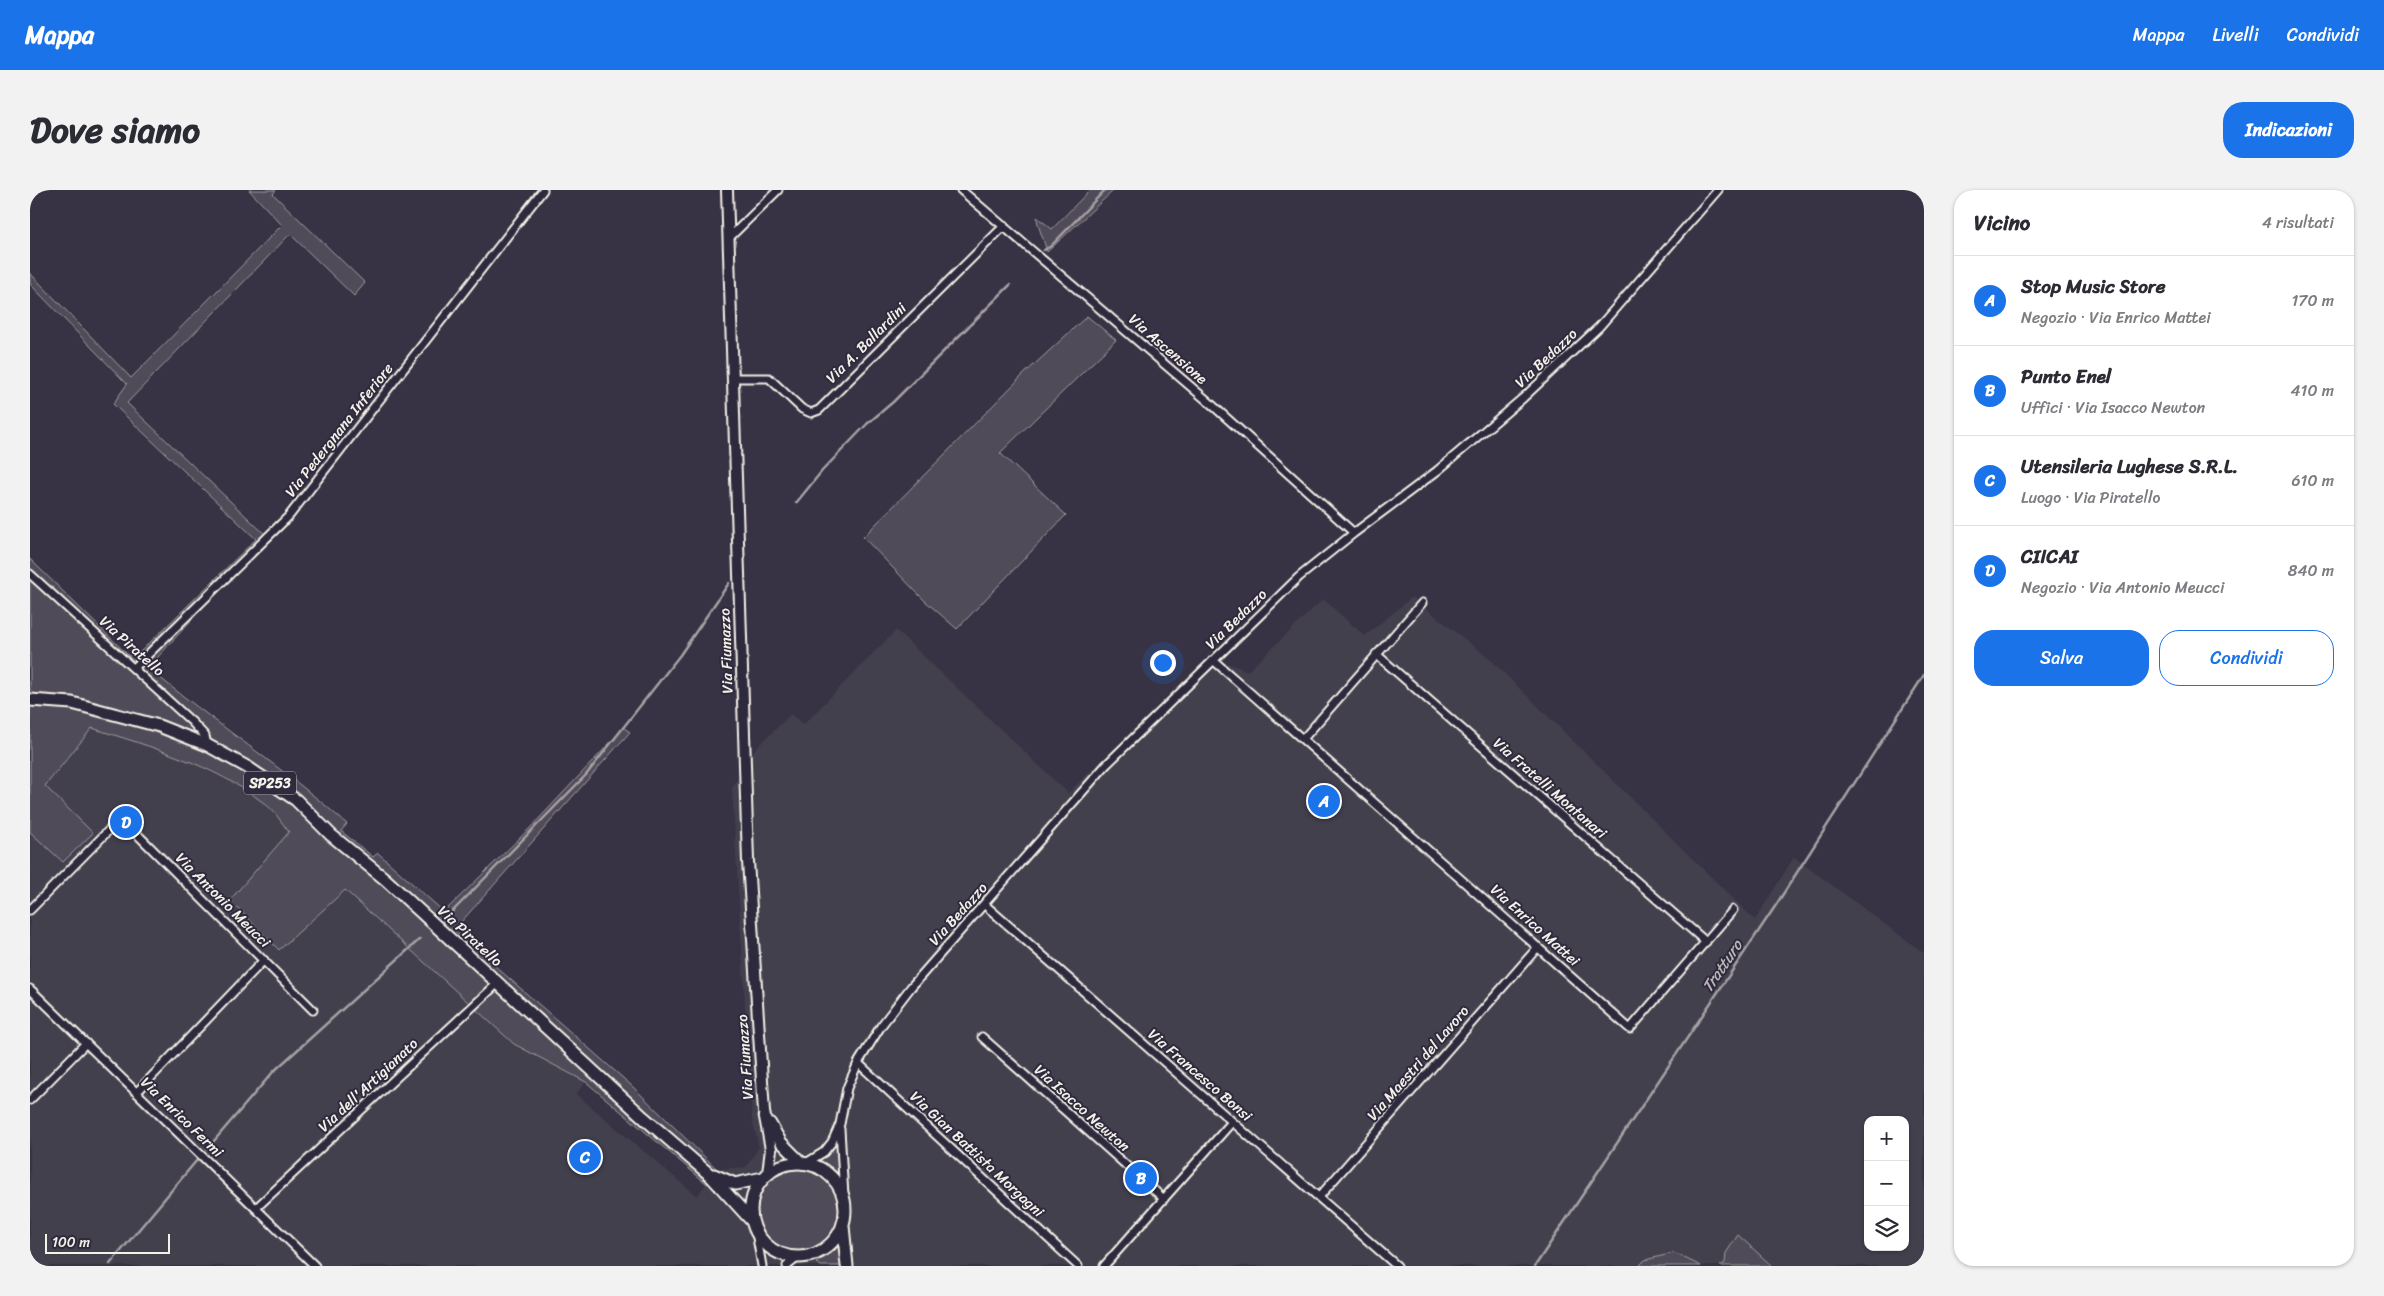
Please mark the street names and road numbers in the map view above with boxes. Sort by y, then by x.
street label: Via A. Ballardini [819,296,913,390]
street label: Via Ascensione [1122,307,1214,391]
street label: Via Bedazzo [1508,321,1584,394]
street label: Via Pedergnana Inferiore [278,357,400,503]
street label: Via Bedazzo [1199,582,1274,656]
street label: Via Fiumazzo [711,607,740,694]
street label: Via Piratello [93,609,171,683]
street label: Via Fratelli Montanari [1487,731,1614,846]
road number: SP253 [244,772,296,794]
street label: Via Antonio Meucci [169,846,278,955]
street label: Via Bedazzo [922,876,994,952]
street label: Via Enrico Mattei [1484,877,1587,973]
street label: Via Piratello [431,899,509,974]
street label: Via Maestri del Lavoro [1360,999,1476,1127]
street label: Via Fiumazzo [729,1013,761,1101]
street label: Via Francesco Bonsi [1142,1022,1259,1129]
street label: Via dell'Artigianato [312,1031,425,1139]
street label: Via Isacco Newton [1028,1058,1136,1158]
street label: Via Enrico Fermi [134,1070,230,1164]
street label: Via Gian Battista Morgagni [904,1084,1051,1224]

